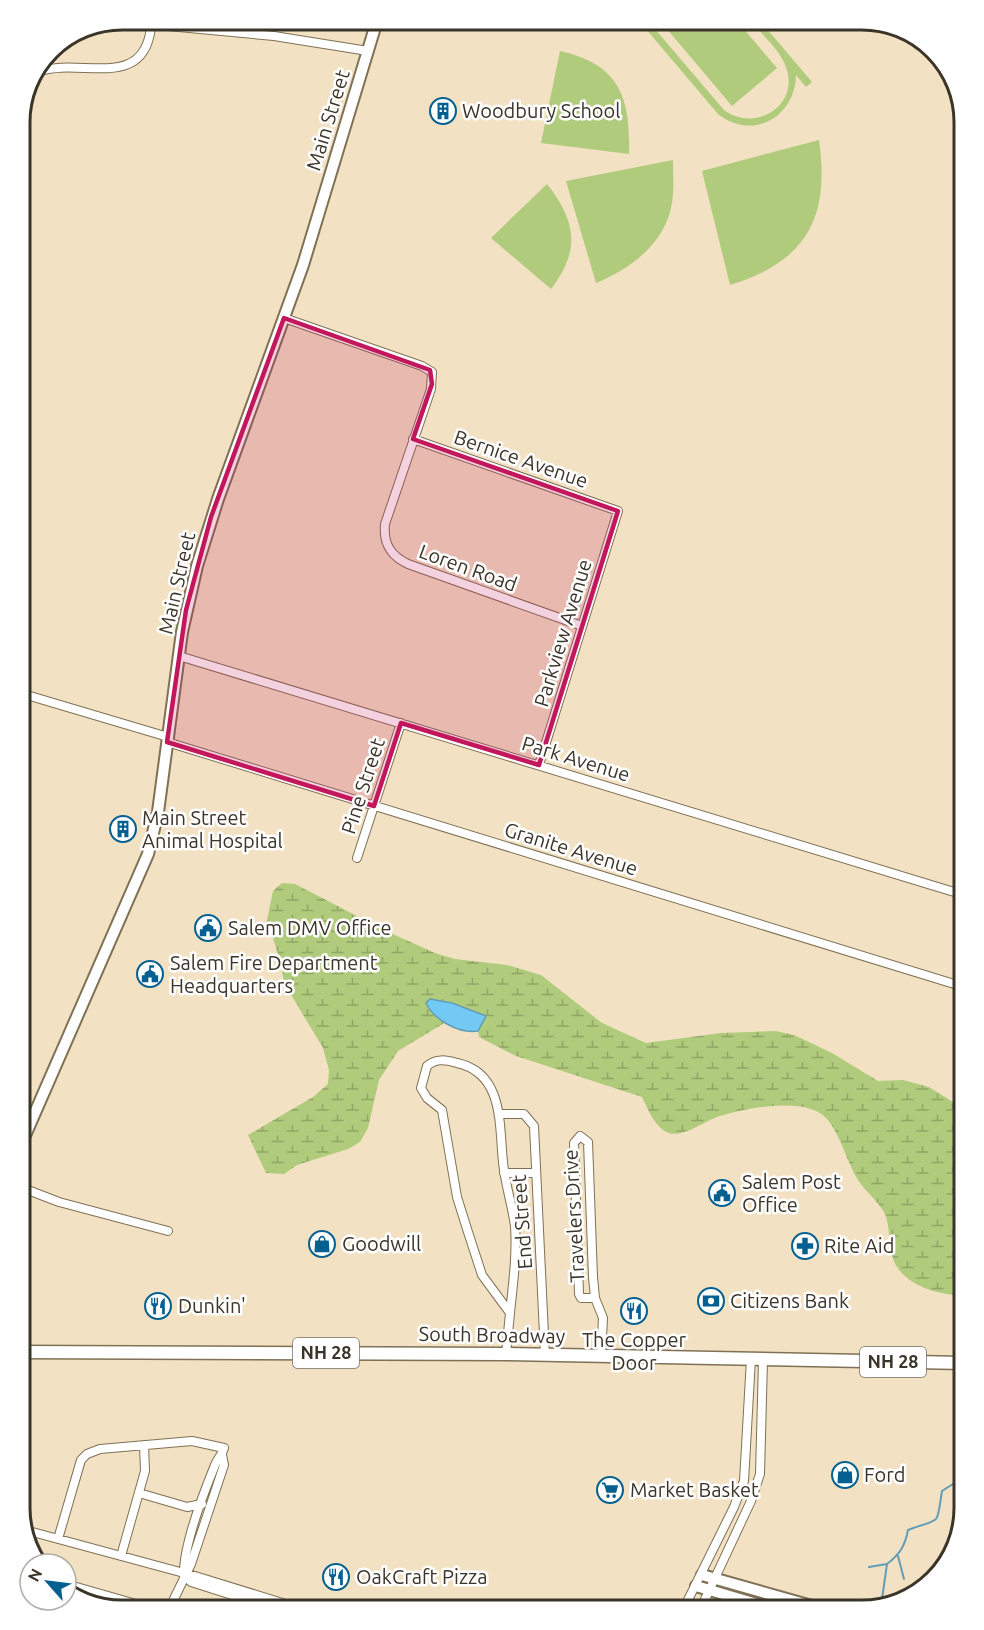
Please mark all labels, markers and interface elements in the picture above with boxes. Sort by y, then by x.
street label: Main Street [301,66,354,173]
building icon: Woodbury School [428,96,458,126]
place label: Woodbury School [462,99,621,122]
street label: Bernice Avenue [451,425,591,492]
street label: Main Street [154,529,199,636]
street label: Loren Road [416,539,520,596]
street label: Parkview Avenue [529,556,596,709]
street label: Park Avenue [519,731,633,786]
street label: Pine Street [336,735,389,837]
place label: Main Street Animal Hospital [142,806,283,852]
building icon: Main Street Animal Hospital [108,814,138,844]
street label: Granite Avenue [502,817,641,880]
public building icon: Salem DMV Office [193,913,223,943]
place label: Salem DMV Office [228,916,392,939]
place label: Salem Fire Department Headquarters [170,951,378,997]
public building icon: Salem Fire Department Headquarters [135,959,165,989]
street label: Travelers Drive [559,1149,588,1283]
place label: Salem Post Office [742,1170,841,1216]
street label: End Street [507,1174,536,1270]
public building icon: Salem Post Office [707,1178,737,1208]
shop icon: Goodwill [307,1229,337,1259]
pharmacy icon: Rite Aid [790,1231,820,1261]
place label: Goodwill [342,1232,421,1255]
place label: Rite Aid [824,1234,894,1257]
bank icon: Citizens Bank [696,1286,726,1316]
place label: Citizens Bank [730,1289,849,1312]
restaurant icon: Dunkin' [143,1291,173,1321]
place label: Dunkin' [178,1294,246,1317]
restaurant icon: The Copper Door [619,1296,649,1326]
street label: South Broadway [418,1322,566,1347]
place label: The Copper Door [582,1328,686,1374]
road number: NH 28 [293,1338,359,1368]
road number: NH 28 [860,1347,926,1377]
shop icon: Ford [830,1460,860,1490]
place label: Ford [864,1463,905,1486]
supermarket icon: Market Basket [595,1475,625,1505]
place label: Market Basket [630,1478,759,1501]
north arrow [18,1552,78,1612]
restaurant icon: OakCraft Pizza [321,1562,351,1592]
text: N [24,1565,46,1584]
place label: OakCraft Pizza [356,1565,488,1588]

